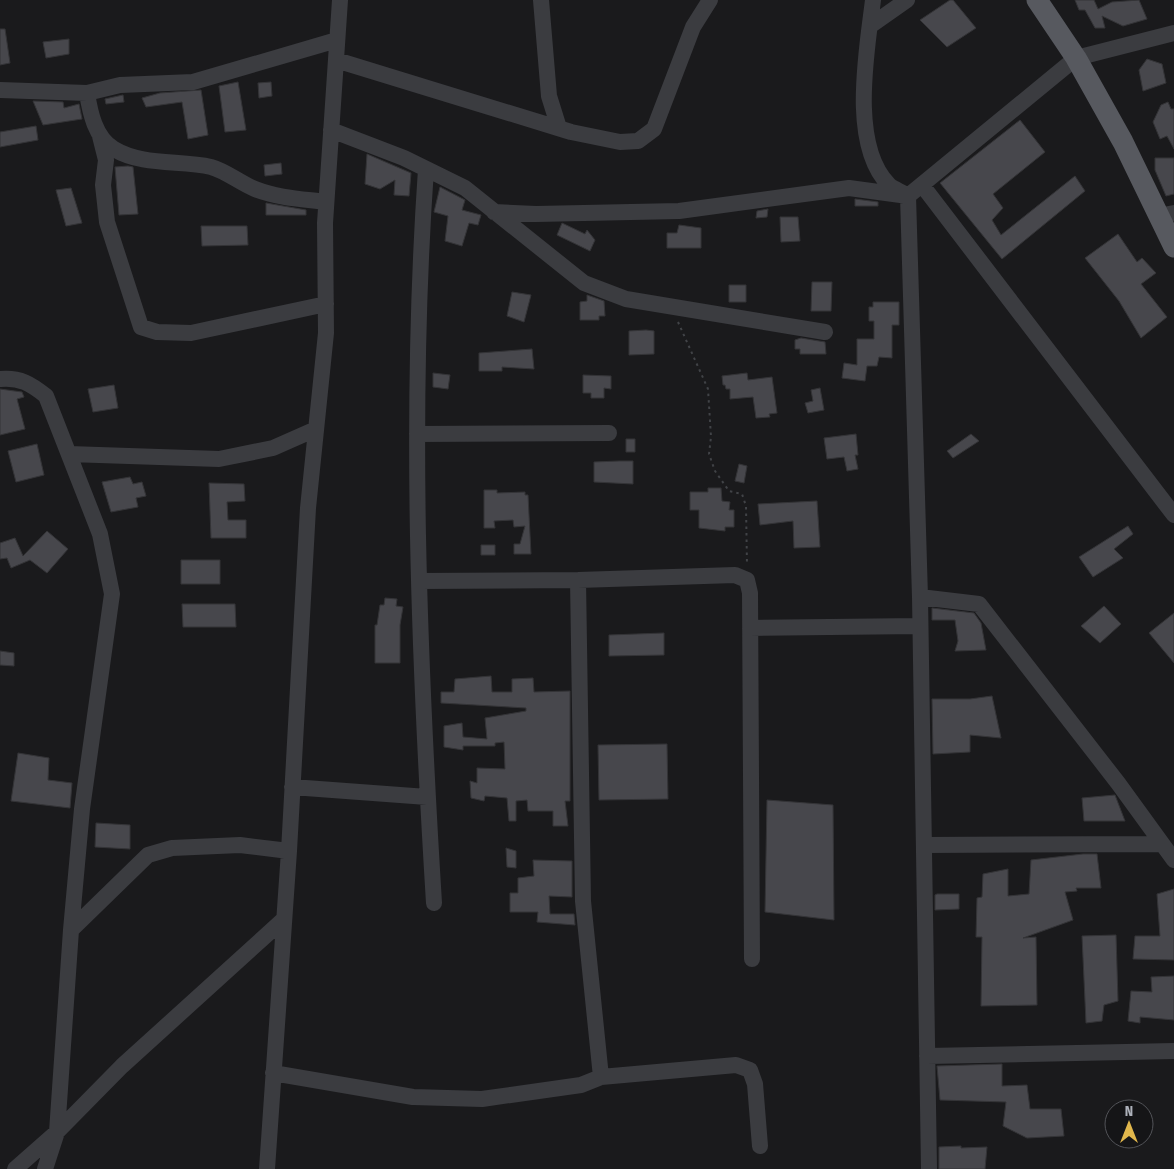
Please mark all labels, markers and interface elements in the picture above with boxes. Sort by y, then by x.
north arrow [1104,1099,1154,1149]
text: N [1125,1103,1133,1120]

